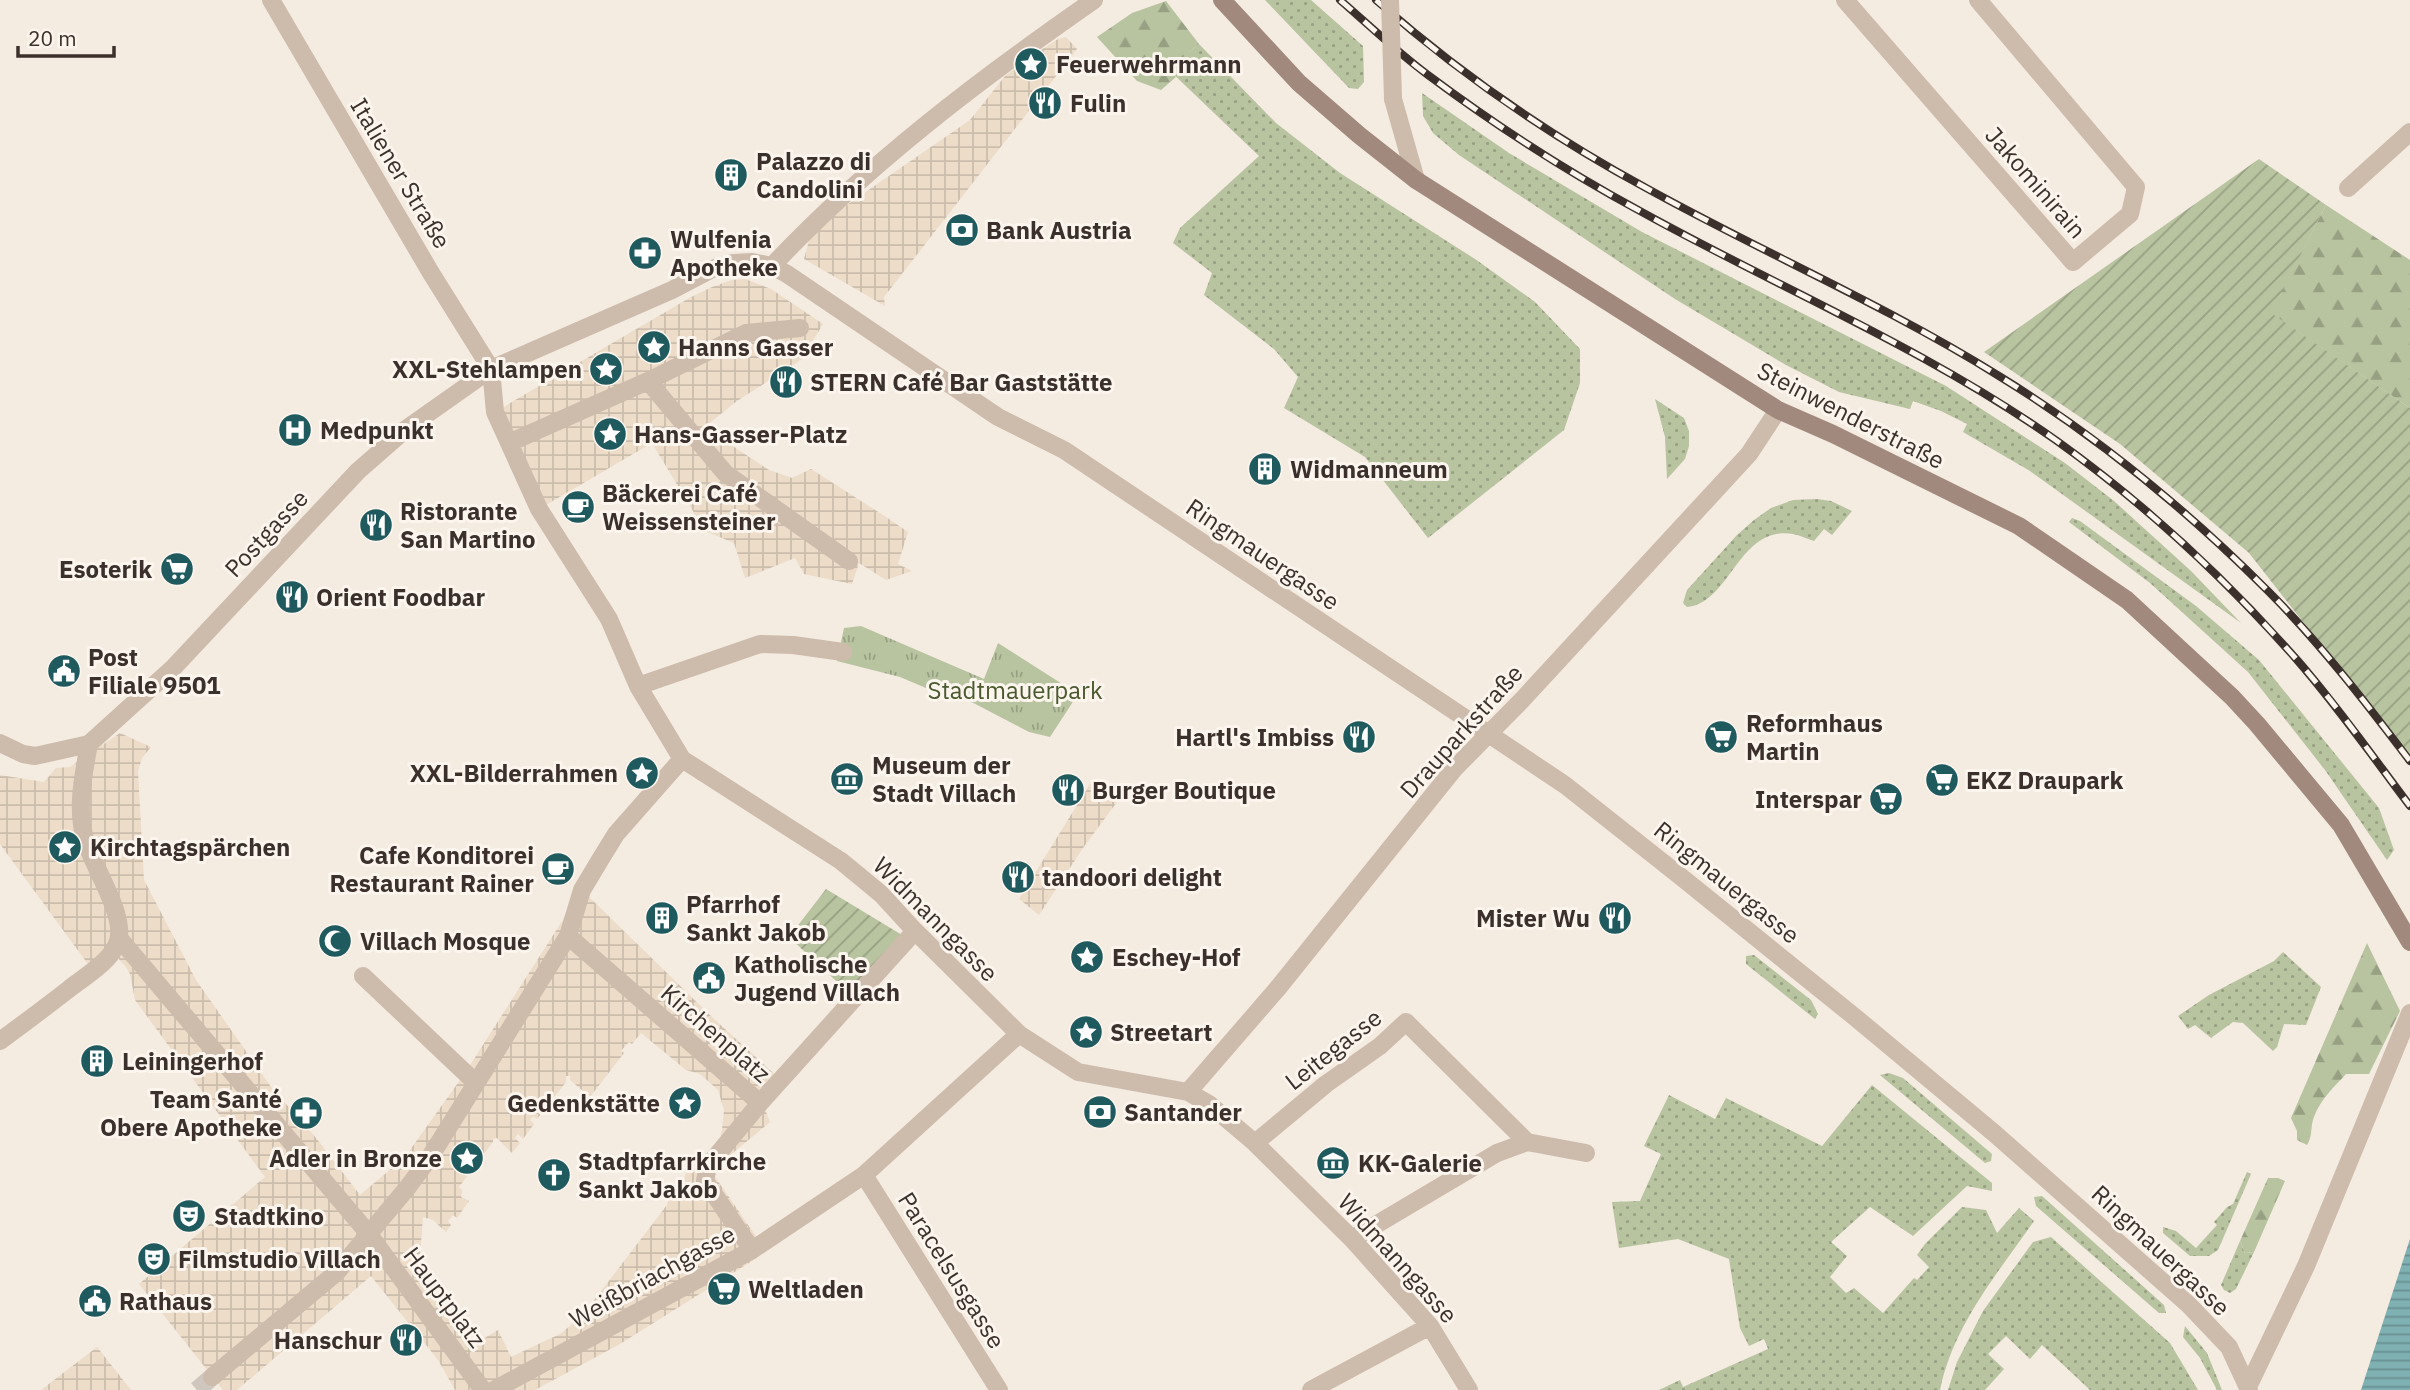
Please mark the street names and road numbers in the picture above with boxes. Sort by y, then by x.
street label: Italiener Straße [343,92,459,254]
street label: Jakominirain [1978,119,2094,245]
street label: Steinwenderstraße [1752,354,1950,476]
street label: Postgasse [217,482,315,584]
street label: Ringmauergasse [1180,491,1346,617]
street label: Drauparkstraße [1392,657,1530,805]
street label: Ringmauergasse [1648,813,1806,951]
street label: Widmanngasse [867,850,1005,988]
street label: Kirchenplatz [654,977,778,1089]
street label: Leitegasse [1278,1001,1388,1097]
street label: Ringmauergasse [2085,1177,2237,1323]
street label: Paracelsusgasse [891,1186,1013,1354]
street label: Widmanngasse [1331,1186,1465,1330]
street label: Weißbriachgasse [563,1217,741,1335]
street label: Hauptplatz [397,1240,493,1354]

